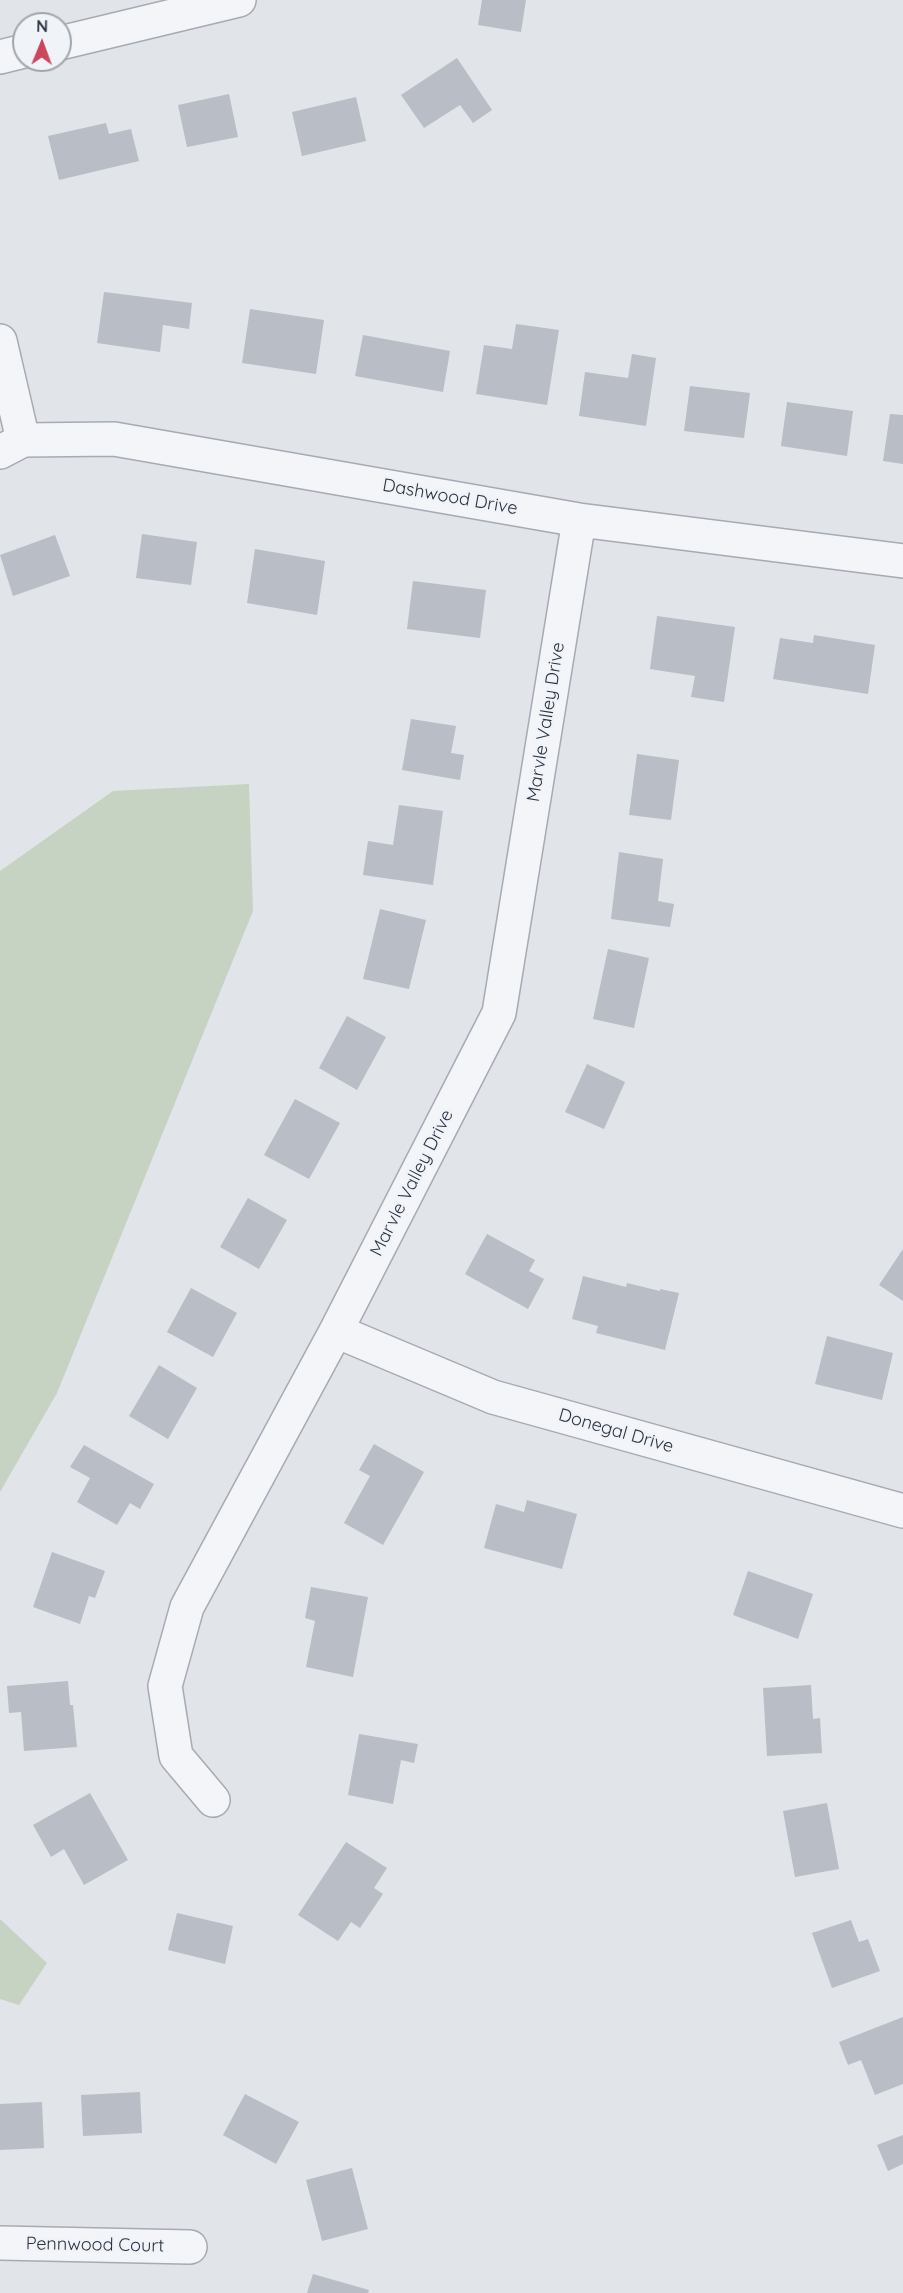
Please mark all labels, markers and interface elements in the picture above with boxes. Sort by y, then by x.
north arrow [12,12,72,72]
text: N [36,16,48,36]
street label: Dashwood Drive [381,474,519,520]
street label: Marvle Valley Drive [523,641,569,803]
street label: Marvle Valley Drive [366,1106,458,1260]
street label: Donegal Drive [556,1404,676,1458]
street label: Pennwood Court [26,2233,164,2257]

